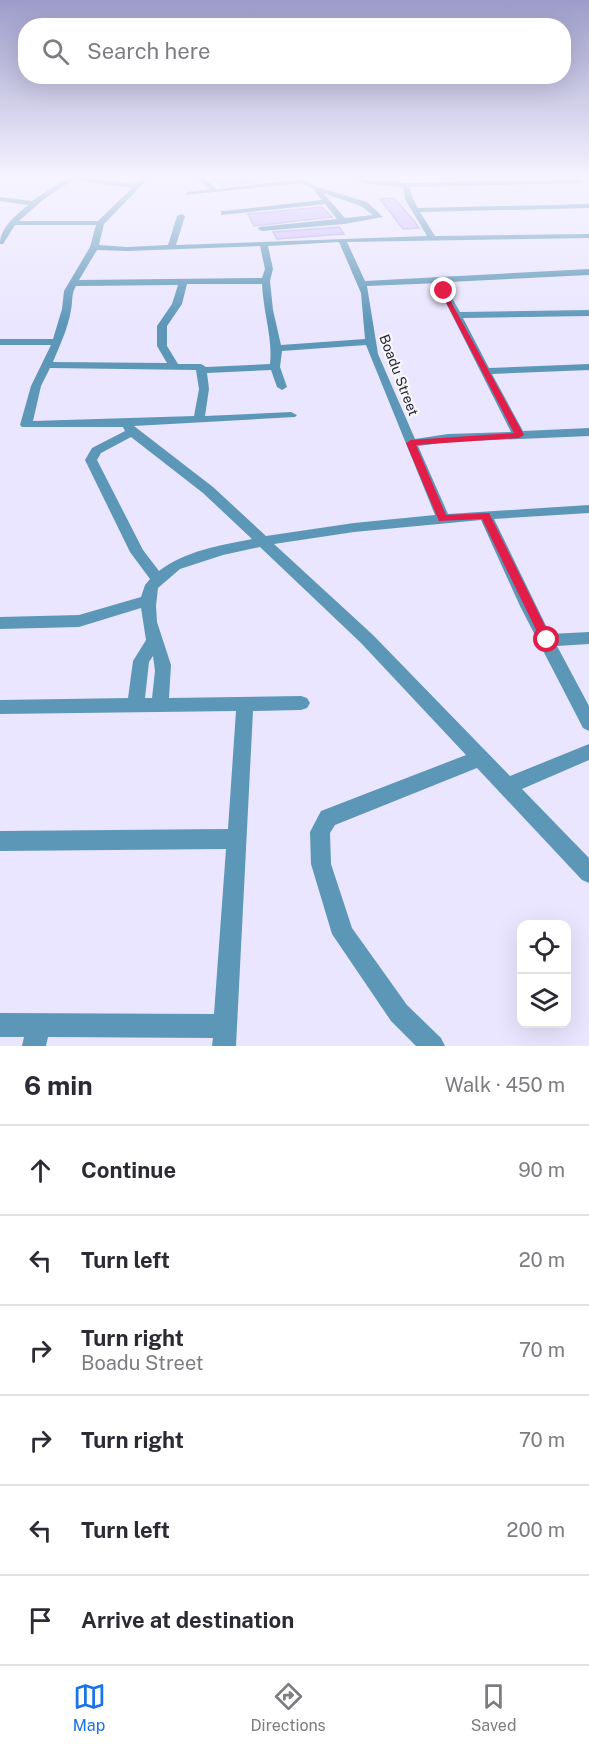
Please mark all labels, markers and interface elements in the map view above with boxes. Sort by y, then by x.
search box [18,18,571,84]
icon: search [39,35,72,68]
text: Search here [87,38,211,64]
route end [430,277,456,303]
street label: Boadu Street [376,332,422,418]
route start [533,626,559,652]
map controls [517,920,571,1028]
button: locate [517,920,571,974]
button: layers [517,974,571,1028]
text: 6 min [24,1070,93,1101]
text: Walk · 450 m [445,1073,565,1097]
icon: ahead [24,1154,57,1187]
text: Continue [81,1157,176,1183]
text: 90 m [518,1158,565,1182]
icon: left [24,1244,57,1277]
text: Turn left [81,1247,170,1273]
text: 20 m [519,1248,565,1272]
text: Turn right [81,1325,184,1351]
icon: right [24,1334,57,1367]
text: 70 m [519,1338,565,1362]
text: Boadu Street [81,1351,204,1375]
icon: right [24,1424,57,1457]
text: Turn right [81,1427,184,1453]
text: 70 m [519,1428,565,1452]
icon: left [24,1514,57,1547]
text: Turn left [81,1517,170,1543]
text: 200 m [507,1518,565,1542]
icon: arrive [24,1604,57,1637]
text: Arrive at destination [81,1607,294,1633]
tab: Map [73,1680,106,1735]
tab: Directions [251,1680,326,1735]
tab: Saved [471,1680,516,1735]

